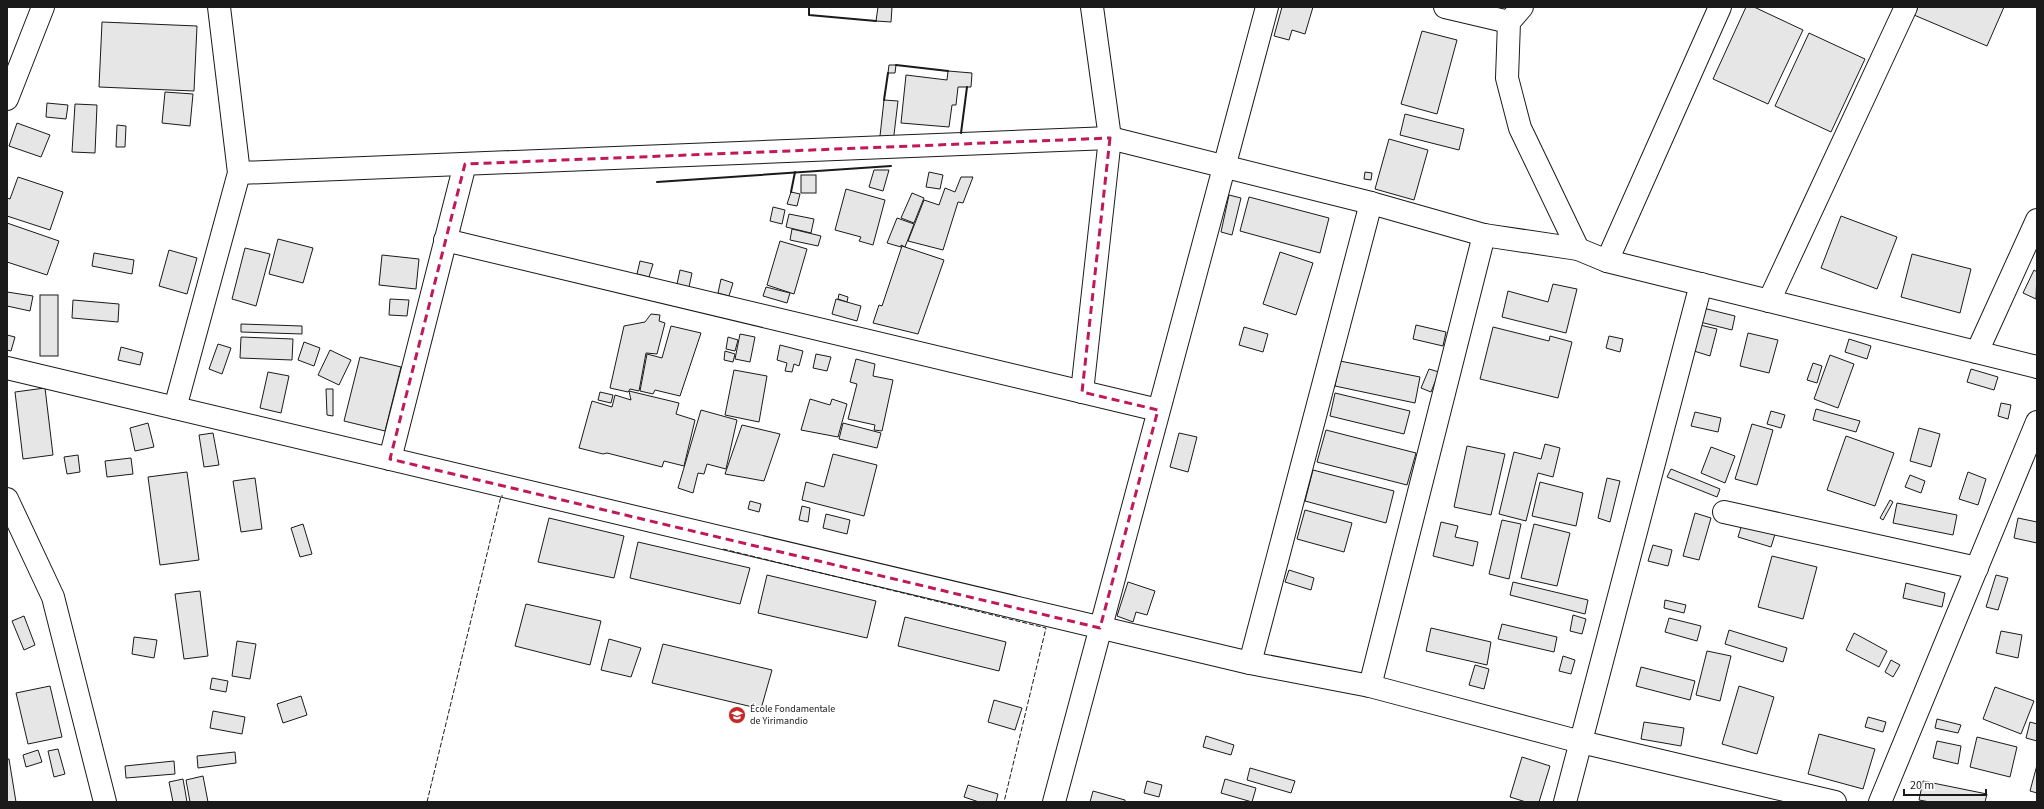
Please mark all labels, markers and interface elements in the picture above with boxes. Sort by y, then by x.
place label: École Fondamentale de Yirimandio [750,702,835,728]
school or university icon: École Fondamentale de Yirimandio [727,705,747,725]
scale bar [1904,771,1986,797]
text: 20 m [1910,777,1934,794]

